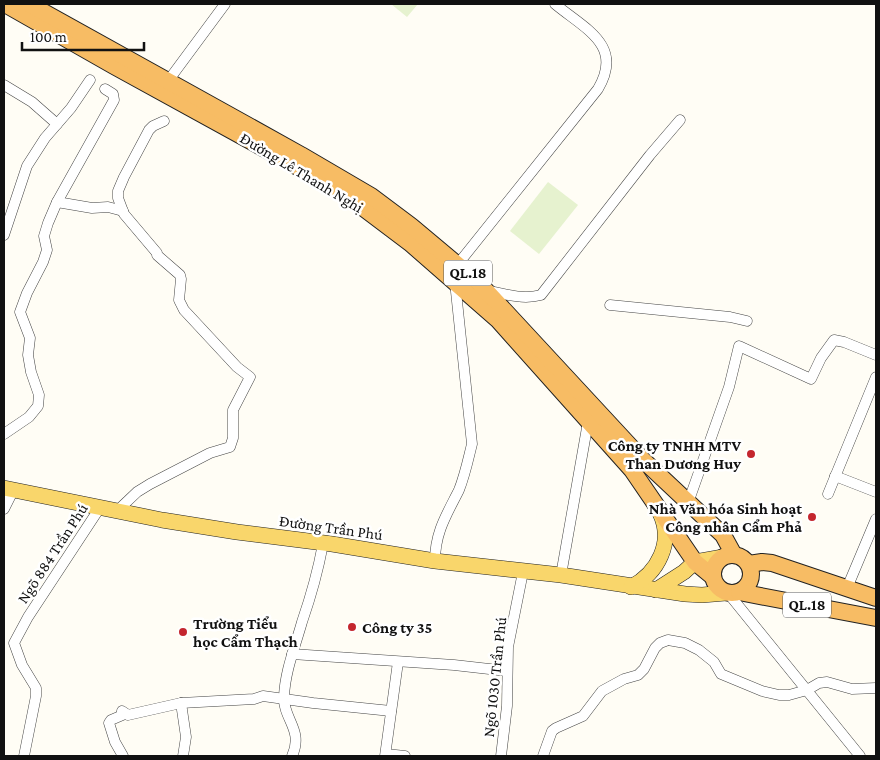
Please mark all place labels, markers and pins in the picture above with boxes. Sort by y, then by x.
place label: Công ty TNHH MTV Than Dương Huy [608,437,741,472]
marker: Công ty TNHH MTV Than Dương Huy [745,448,757,460]
place label: Nhà Văn hóa Sinh hoạt Công nhân Cẩm Phả [649,500,802,535]
marker: Nhà Văn hóa Sinh hoạt Công nhân Cẩm Phả [806,511,818,523]
place label: Trường Tiểu học Cẩm Thạch [193,615,298,650]
place label: Công ty 35 [362,619,433,636]
marker: Công ty 35 [346,621,358,633]
marker: Trường Tiểu học Cẩm Thạch [177,626,189,638]

